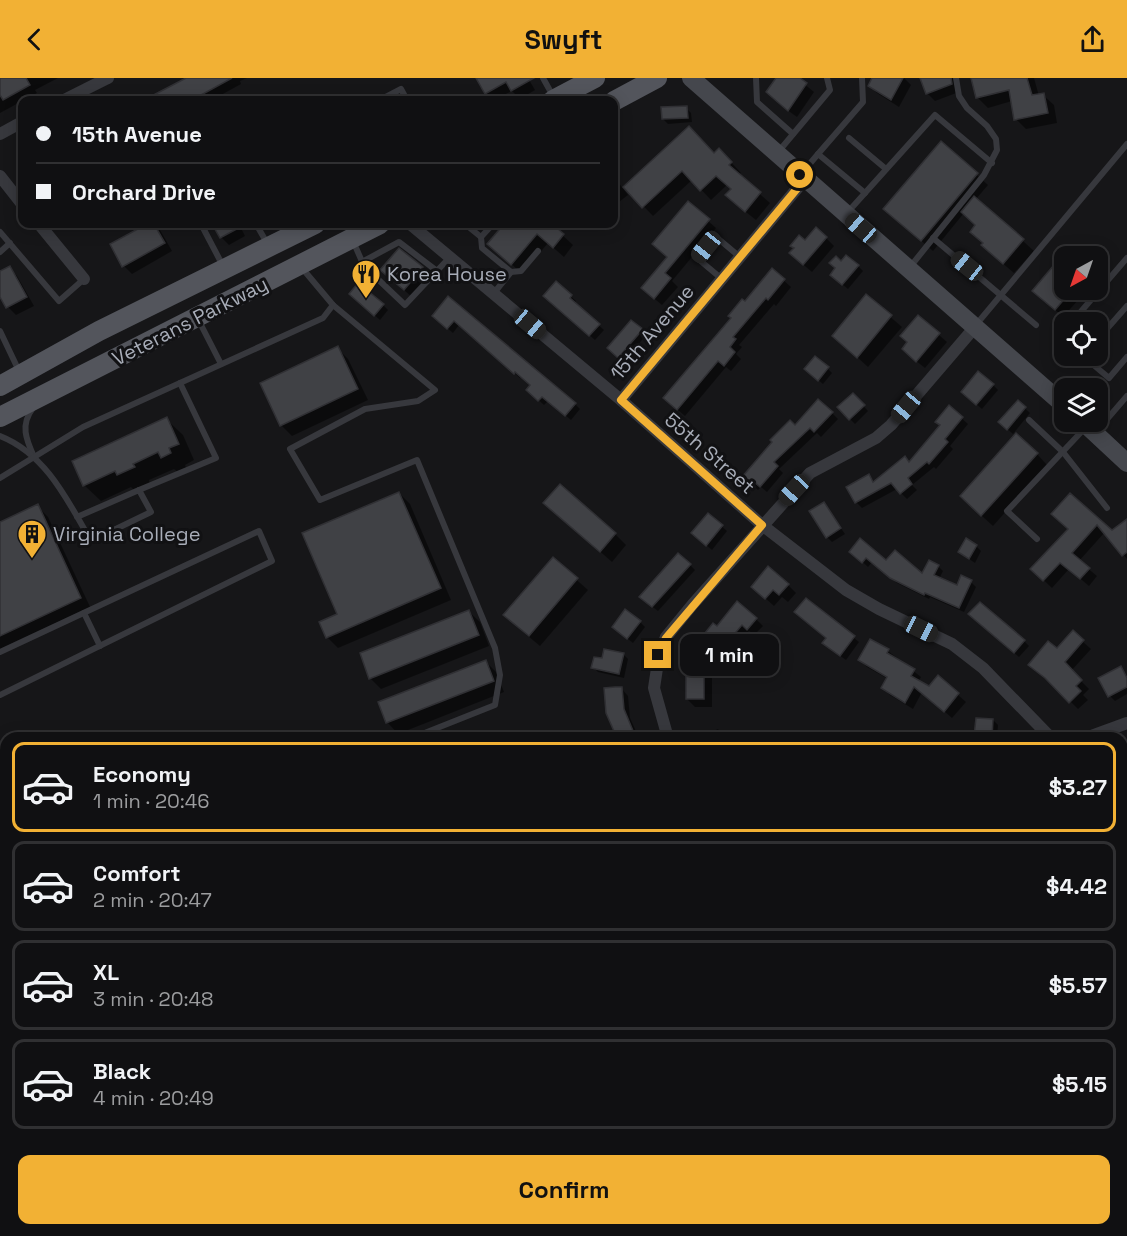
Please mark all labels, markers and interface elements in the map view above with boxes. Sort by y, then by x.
text: Swyft [525,22,602,57]
icon: back [18,23,51,56]
icon: share [1076,23,1109,56]
text: 15th Avenue [72,120,202,148]
route start [786,161,813,188]
text: Orchard Drive [72,178,216,206]
car [842,209,880,247]
car [688,227,724,267]
north arrow [1054,246,1108,300]
map controls [1054,246,1108,432]
car [947,248,987,284]
restaurant icon: Korea House [350,258,382,300]
place label: Korea House [387,261,507,287]
street label: Veterans Parkway [108,271,272,371]
street label: 15th Avenue [604,279,700,385]
car [510,306,550,342]
button: locate [1054,312,1108,366]
button: layers [1054,378,1108,432]
car [888,387,924,427]
street label: 55th Street [659,407,761,499]
car [775,471,813,509]
building icon: Virginia College [16,518,48,560]
place label: Virginia College [53,521,201,547]
car [901,613,941,645]
callout: 1 min [679,634,778,676]
route end [644,641,671,668]
text: 1 min [705,642,754,668]
icon: car [21,760,75,814]
text: Economy [93,760,191,788]
text: $3.27 [1049,773,1107,801]
text: 1 min · 20:46 [93,788,210,814]
icon: car [21,859,75,913]
text: Comfort [93,859,181,887]
text: $4.42 [1046,872,1107,900]
text: 2 min · 20:47 [93,887,212,913]
icon: car [21,958,75,1012]
text: XL [93,958,119,986]
text: $5.57 [1049,971,1107,999]
text: 3 min · 20:48 [93,986,214,1012]
icon: car [21,1057,75,1111]
text: Black [93,1057,151,1085]
text: $5.15 [1052,1070,1107,1098]
text: 4 min · 20:49 [93,1085,214,1111]
button: Confirm [18,1155,1110,1224]

